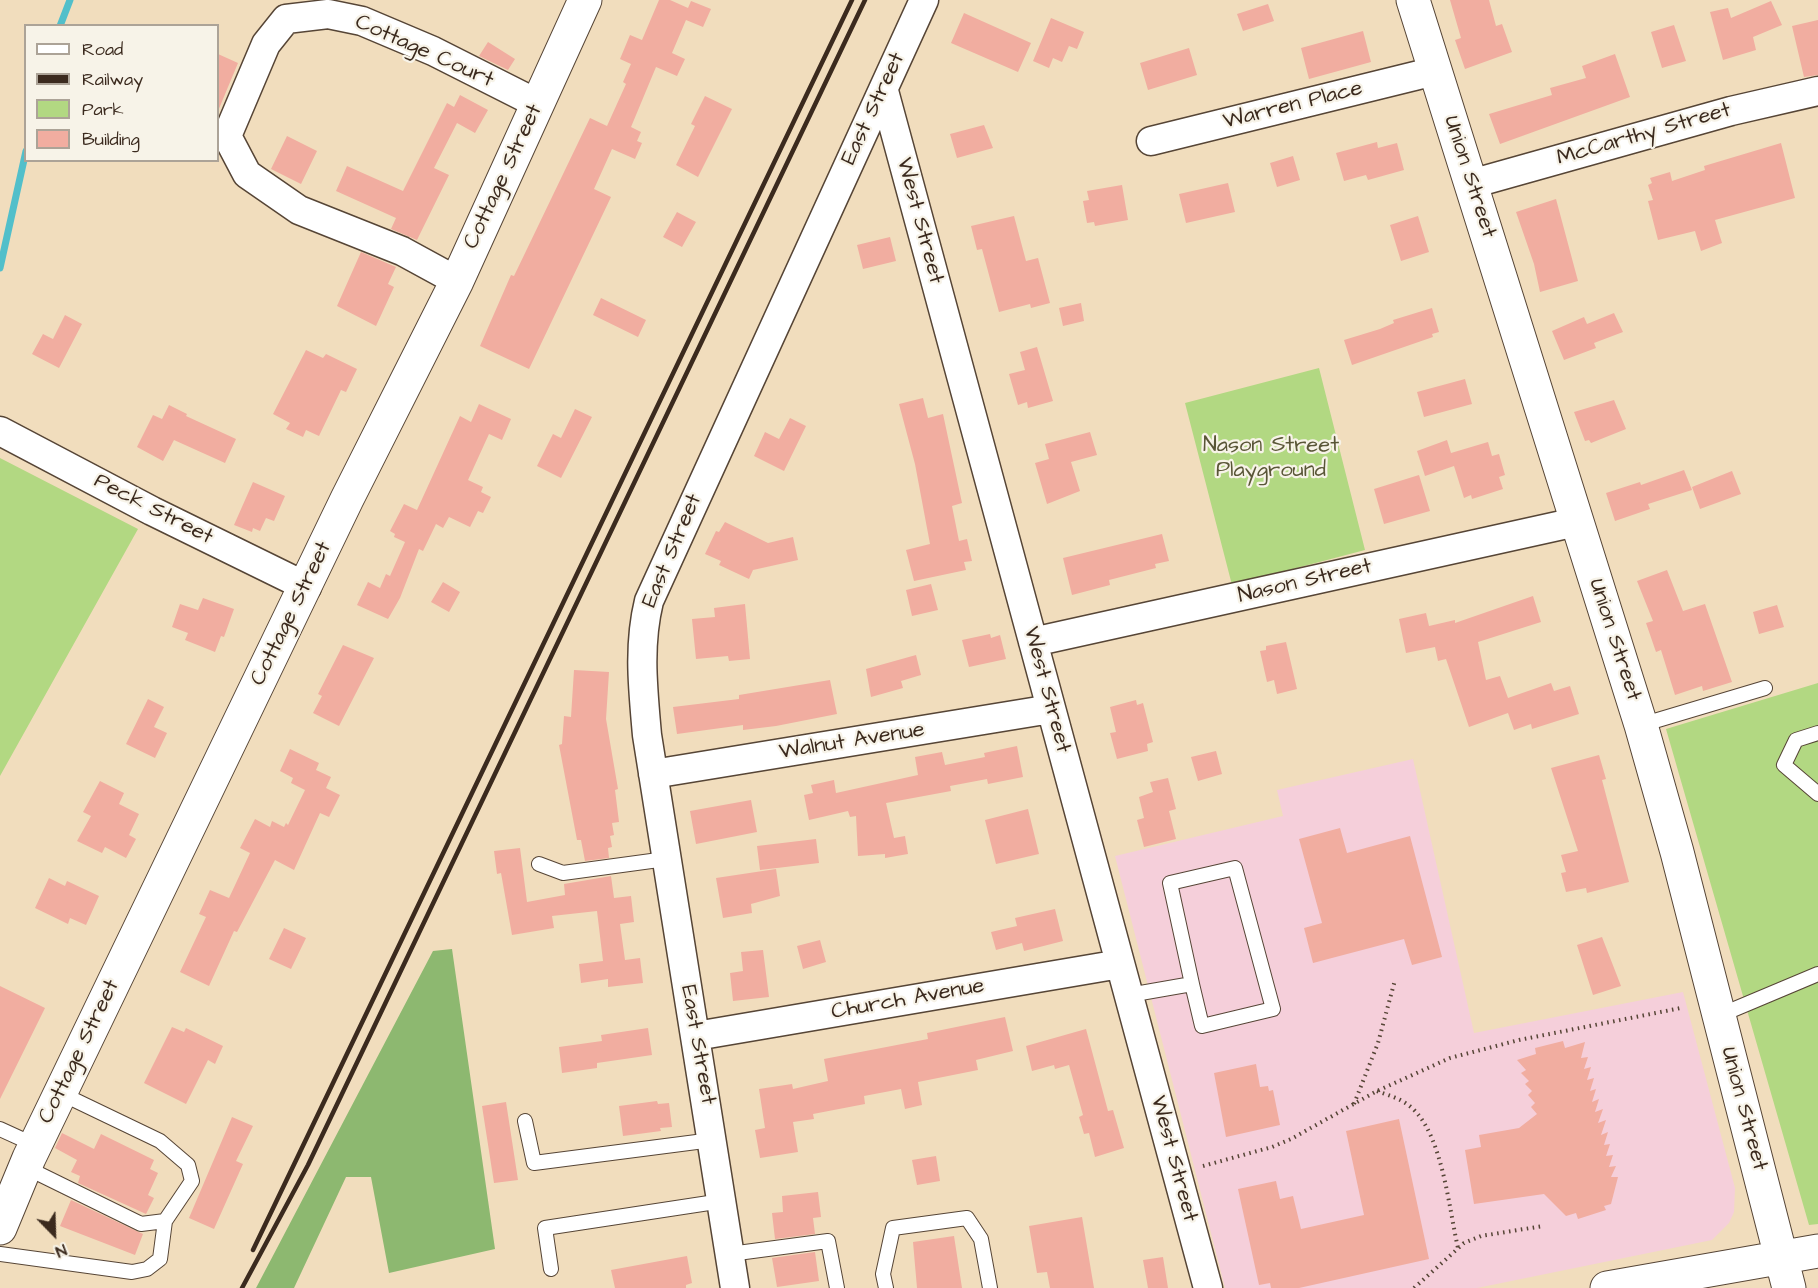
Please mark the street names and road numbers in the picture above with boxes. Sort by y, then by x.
street label: Cottage Court [351,10,497,94]
street label: East Street [837,49,911,169]
street label: Warren Place [1221,76,1365,136]
street label: McCarthy Street [1554,98,1734,172]
street label: Cottage Street [459,100,549,254]
street label: Union Street [1437,113,1501,241]
street label: West Street [890,155,948,287]
street label: Peck Street [89,469,217,551]
street label: East Street [637,490,709,612]
street label: Cottage Street [246,538,338,690]
street label: Nason Street [1236,554,1374,610]
street label: Union Street [1582,576,1646,704]
street label: West Street [1017,624,1075,756]
street label: Walnut Avenue [777,717,927,767]
street label: Church Avenue [829,974,987,1026]
street label: Cottage Street [34,976,126,1128]
street label: East Street [674,983,720,1107]
street label: Union Street [1714,1044,1772,1174]
street label: West Street [1144,1093,1202,1225]

